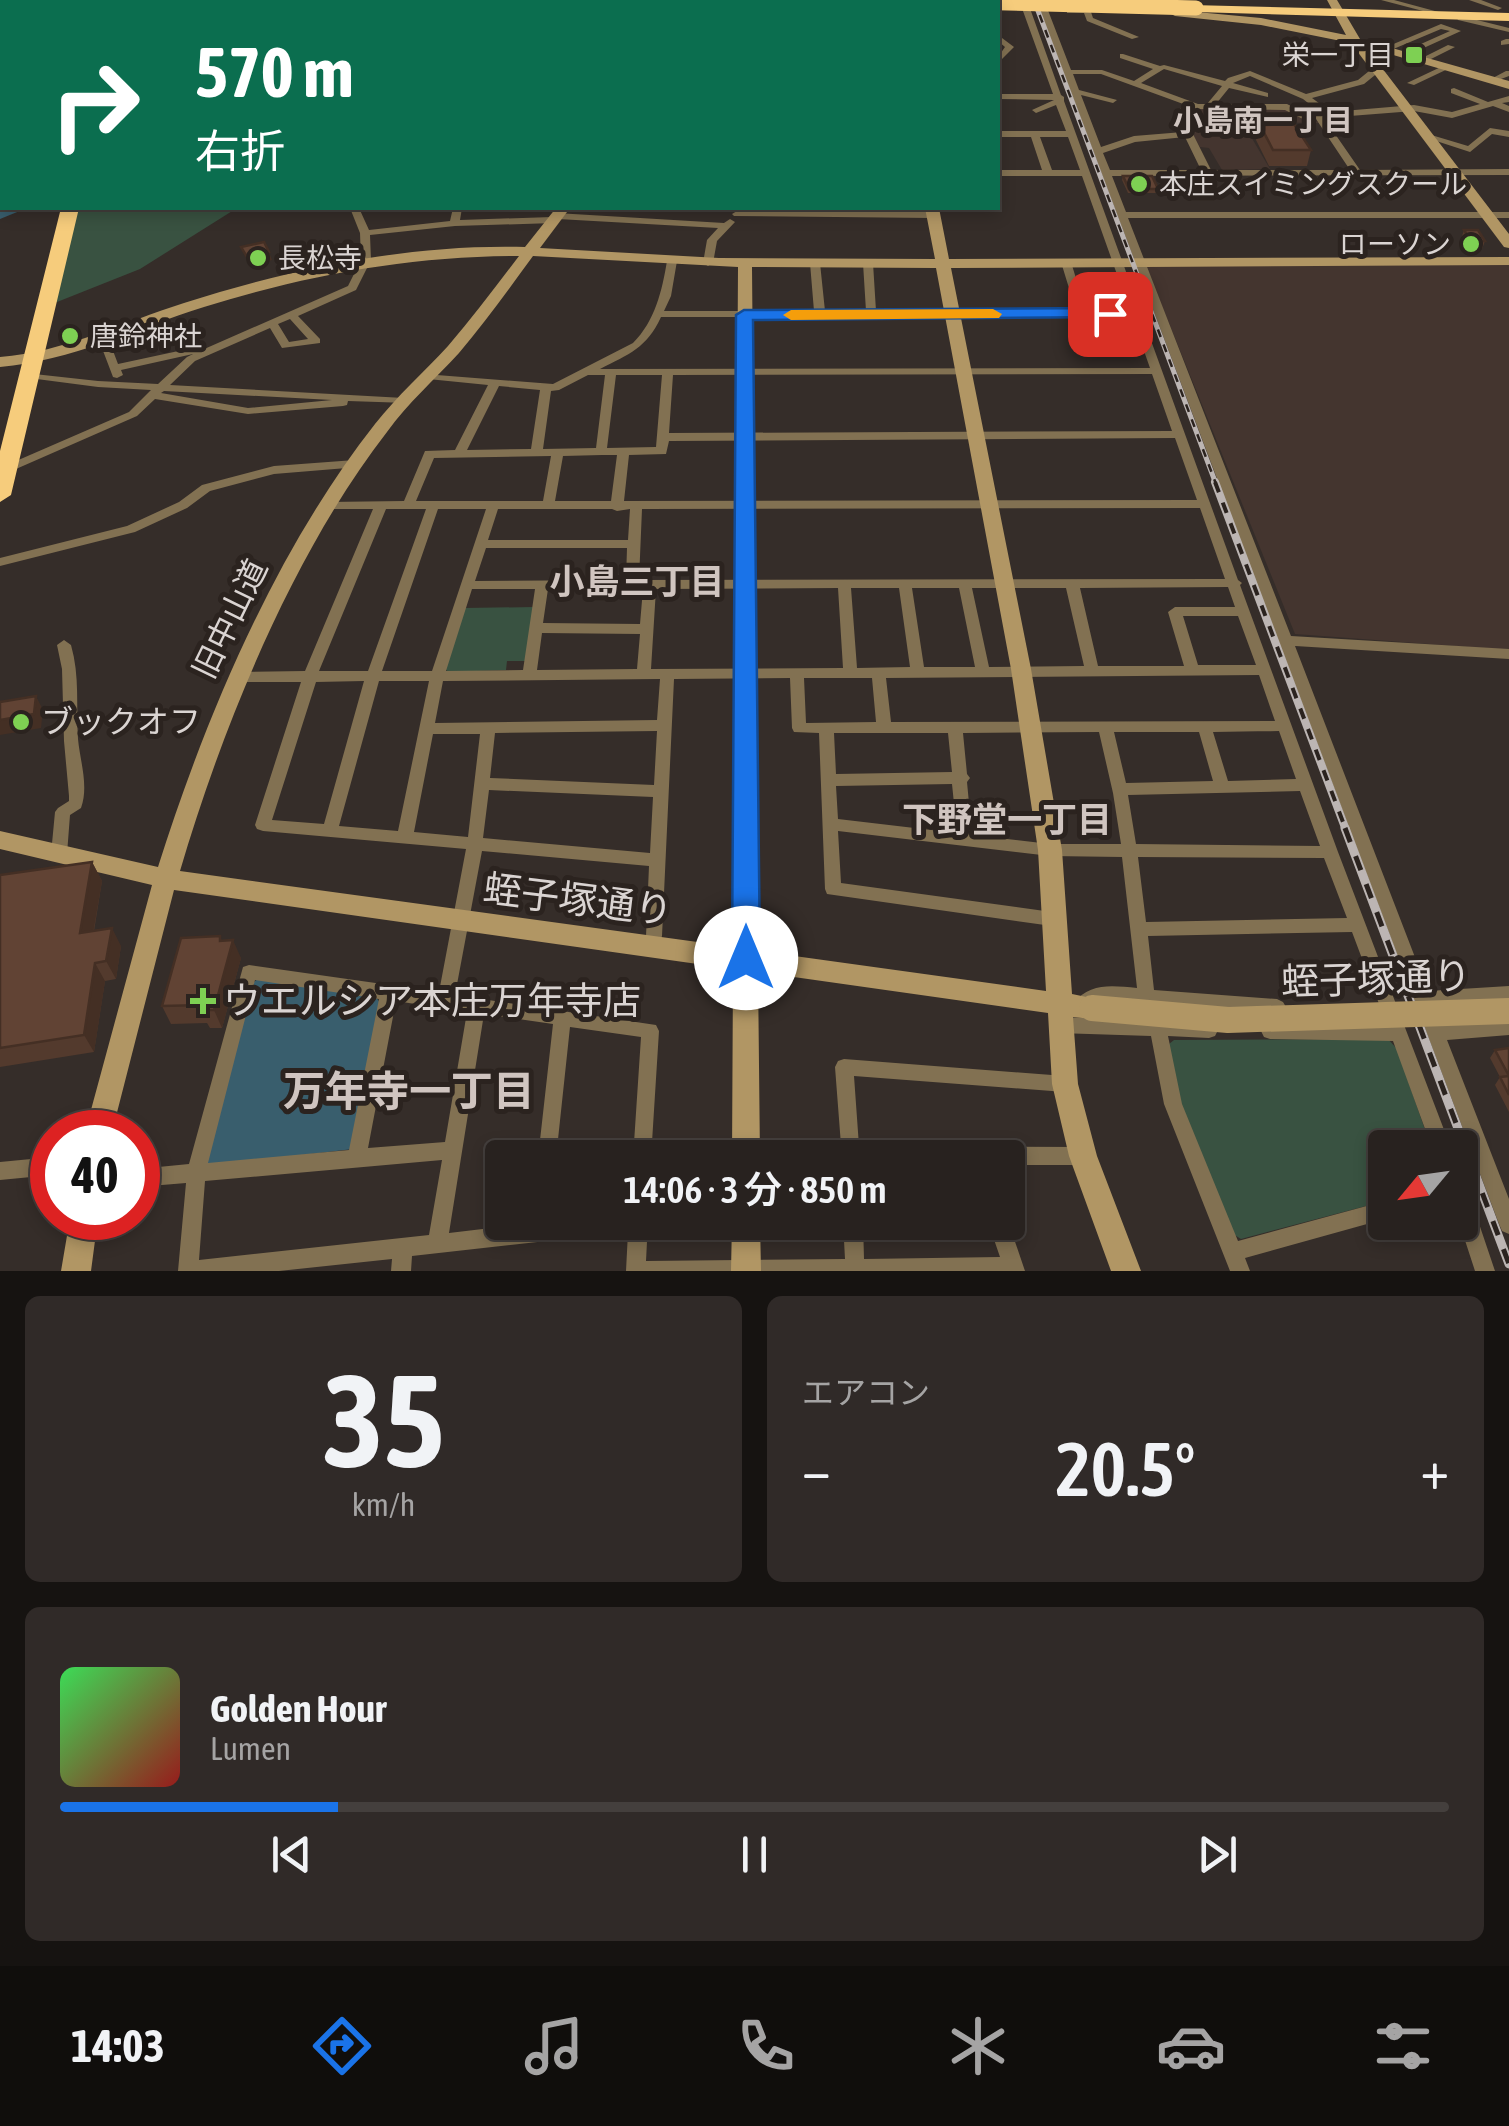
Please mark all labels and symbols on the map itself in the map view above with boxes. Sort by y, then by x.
place label: 栄一丁目 [1282,39,1394,71]
marker: 栄一丁目 [1403,44,1425,66]
district label: 小島南一丁目 [1173,103,1353,137]
place label: 本庄スイミングスクール [1159,168,1467,200]
marker: 本庄スイミングスクール [1128,173,1150,195]
place label: ローソン [1339,228,1451,260]
marker: ローソン [1460,233,1482,255]
place label: 長松寺 [278,242,362,274]
marker: 長松寺 [247,247,269,269]
pin [1068,272,1153,357]
place label: 唐鈴神社 [90,320,202,352]
marker: 唐鈴神社 [59,325,81,347]
street label: 旧中山道 [185,553,274,684]
district label: 小島三丁目 [549,561,725,601]
place label: ブックオフ [41,703,201,740]
marker: ブックオフ [10,711,32,733]
district label: 下野堂一丁目 [902,799,1112,839]
street label: 蛭子塚通り [481,867,675,932]
position arrow [694,906,798,1010]
street label: 蛭子塚通り [1280,954,1472,1003]
place label: ウエルシア本庄万年寺店 [223,979,641,1022]
marker: ウエルシア本庄万年寺店 [192,990,214,1012]
district label: 万年寺一丁目 [283,1067,535,1115]
speed limit sign: 40 [30,1110,160,1240]
north arrow [1368,1130,1478,1240]

